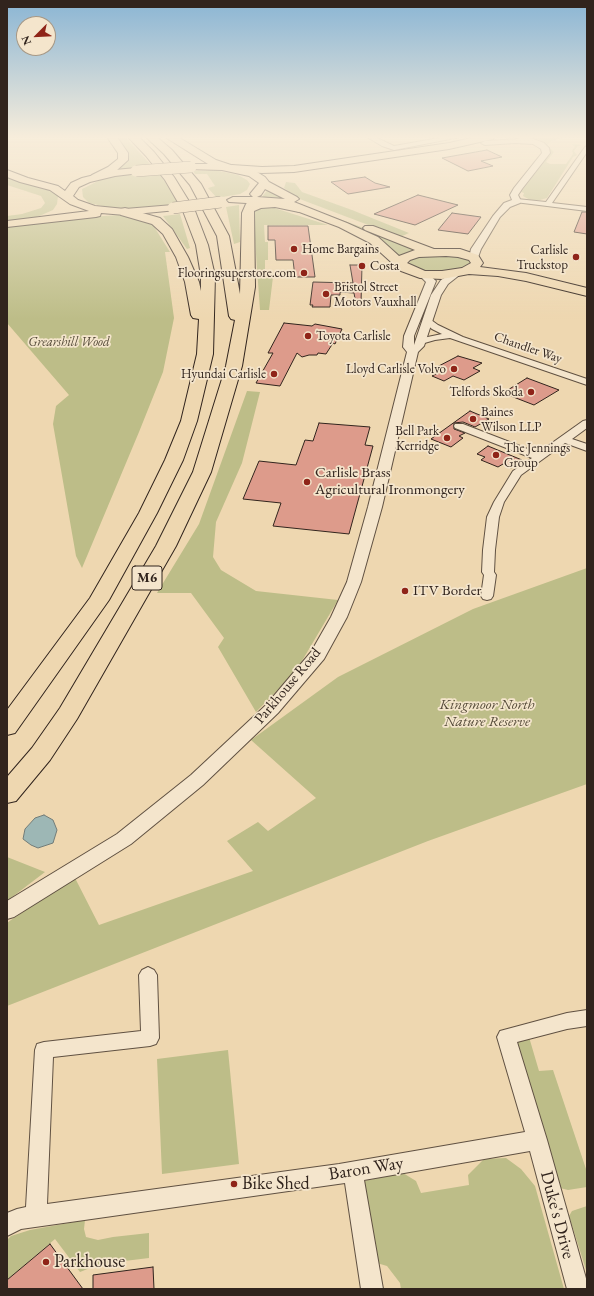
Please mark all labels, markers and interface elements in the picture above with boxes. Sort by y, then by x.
north arrow [16,16,56,56]
text: N [18,34,34,47]
place label: Home Bargains [302,241,379,257]
place label: Carlisle Truckstop [517,242,568,273]
marker: Home Bargains [289,244,299,254]
marker: Carlisle Truckstop [571,252,581,262]
place label: Costa [370,258,399,274]
marker: Costa [357,261,367,271]
place label: Flooringsuperstore.com [178,265,296,281]
marker: Flooringsuperstore.com [299,268,309,278]
place label: Bristol Street Motors Vauxhall [334,279,417,310]
marker: Bristol Street Motors Vauxhall [321,289,331,299]
place label: Toyota Carlisle [316,328,391,344]
street label: Chandler Way [492,329,564,367]
marker: Toyota Carlisle [303,331,313,341]
park label: Grearshill Wood [28,334,110,350]
place label: Lloyd Carlisle Volvo [346,361,446,377]
marker: Lloyd Carlisle Volvo [449,364,459,374]
place label: Hyundai Carlisle [181,366,266,382]
marker: Hyundai Carlisle [269,369,279,379]
place label: Telfords Skoda [449,384,523,400]
marker: Telfords Skoda [526,387,536,397]
place label: Baines Wilson LLP [481,404,541,435]
marker: Baines Wilson LLP [468,414,478,424]
place label: Bell Park Kerridge [395,423,439,454]
marker: Bell Park Kerridge [442,433,452,443]
place label: The Jennings Group [504,440,570,471]
marker: The Jennings Group [491,450,501,460]
place label: Carlisle Brass Agricultural Ironmongery [315,464,465,499]
marker: Carlisle Brass Agricultural Ironmongery [302,477,312,487]
road number: M6 [132,566,162,590]
place label: ITV Border [413,582,482,600]
marker: ITV Border [400,586,410,596]
street label: Parkhouse Road [251,644,325,728]
park label: Kingmoor North Nature Reserve [439,696,535,731]
street label: Baron Way [327,1152,405,1186]
street label: Duke's Drive [535,1169,579,1261]
place label: Bike Shed [242,1173,310,1195]
marker: Bike Shed [229,1179,239,1189]
place label: Parkhouse [54,1251,125,1273]
marker: Parkhouse [41,1257,51,1267]

